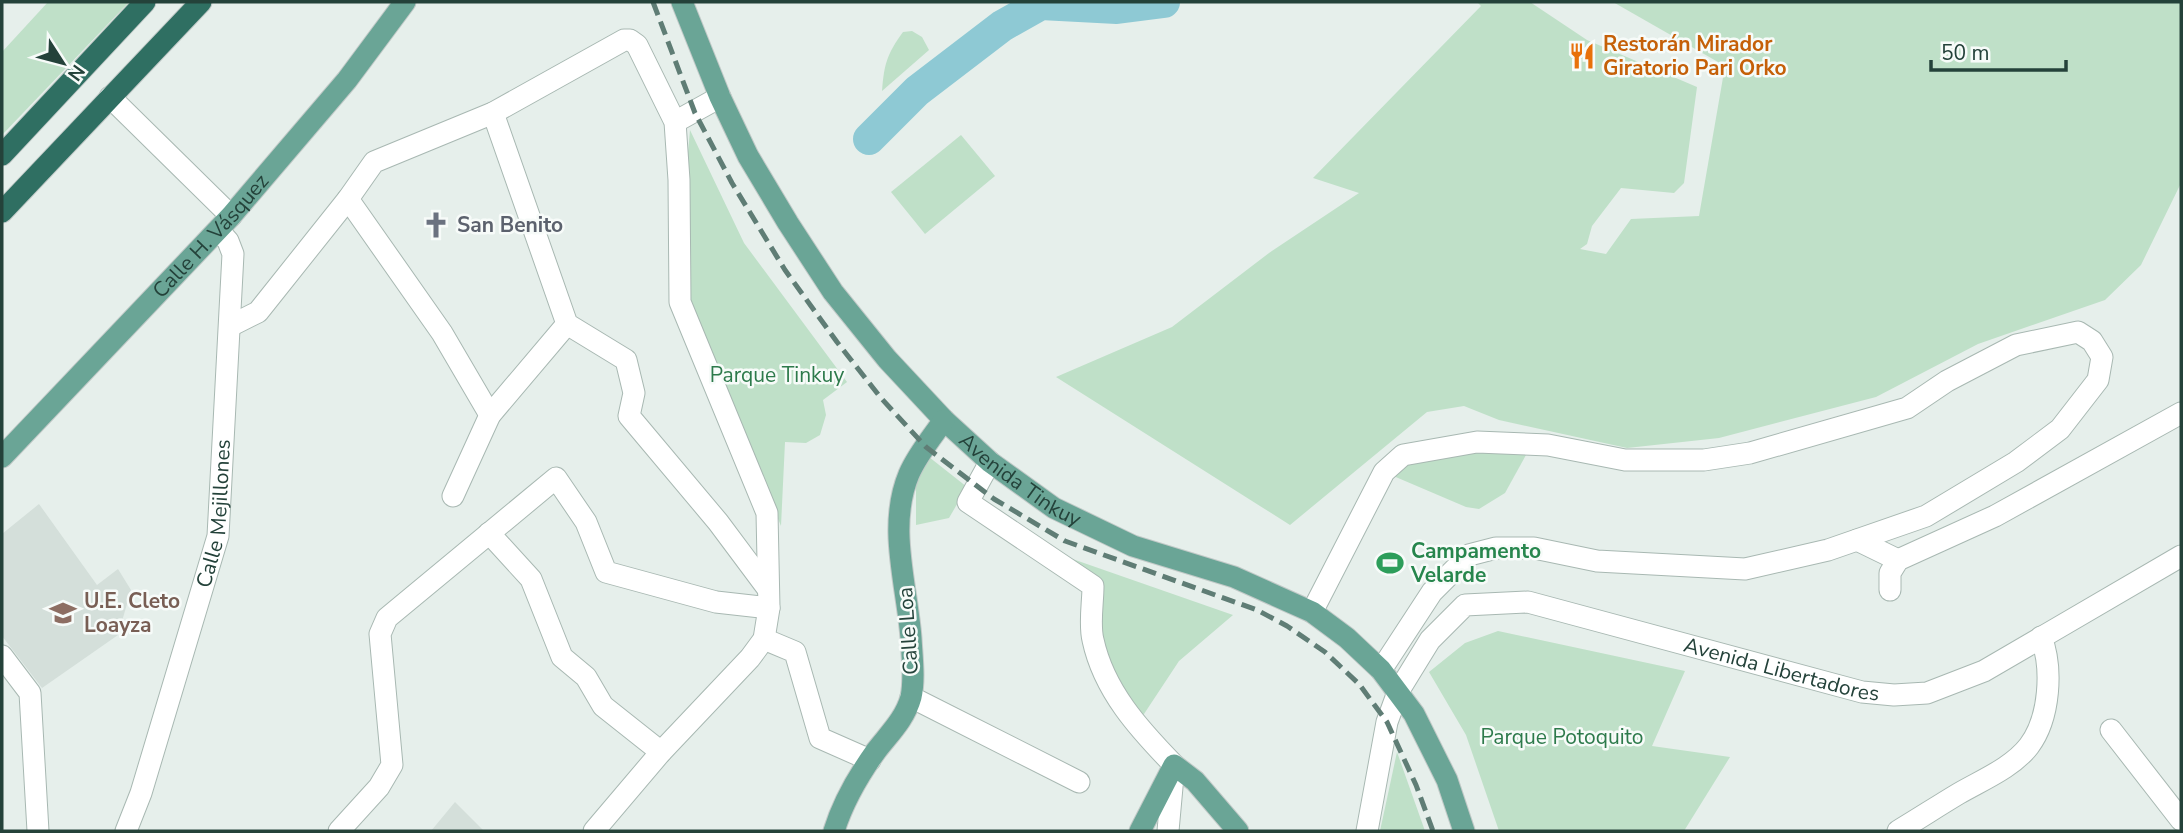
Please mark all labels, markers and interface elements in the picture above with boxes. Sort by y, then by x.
north arrow [28,28,98,98]
scale bar [1931,28,2066,72]
place label: Restorán Mirador Giratorio Pari Orko [1603,30,1787,82]
text: 50 m [1941,39,1990,67]
restaurant icon: Restorán Mirador Giratorio Pari Orko [1567,41,1597,71]
text: N [61,59,91,86]
street label: Calle H. Vásquez [146,168,275,304]
church icon: San Benito [421,210,451,240]
place label: San Benito [457,211,563,239]
park label: Parque Tinkuy [710,361,844,389]
street label: Avenida Tinkuy [953,427,1086,533]
street label: Calle Mejillones [189,438,237,591]
place label: Campamento Velarde [1410,537,1541,589]
sports icon: Campamento Velarde [1375,548,1405,578]
street label: Calle Loa [891,586,925,676]
place label: U.E. Cleto Loayza [84,587,180,639]
school or university icon: U.E. Cleto Loayza [48,598,78,628]
street label: Avenida Libertadores [1681,631,1880,708]
park label: Parque Potoquito [1480,723,1644,751]

